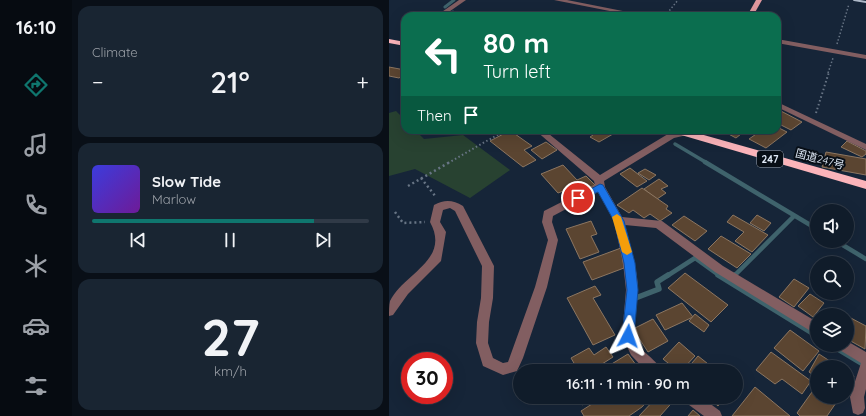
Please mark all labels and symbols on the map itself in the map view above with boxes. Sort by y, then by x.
street label: 国道247号 [794,146,846,172]
road number: 247 [757,151,783,167]
pin [561,181,595,215]
position arrow [607,315,649,357]
speed limit sign: 30 [401,352,453,404]

